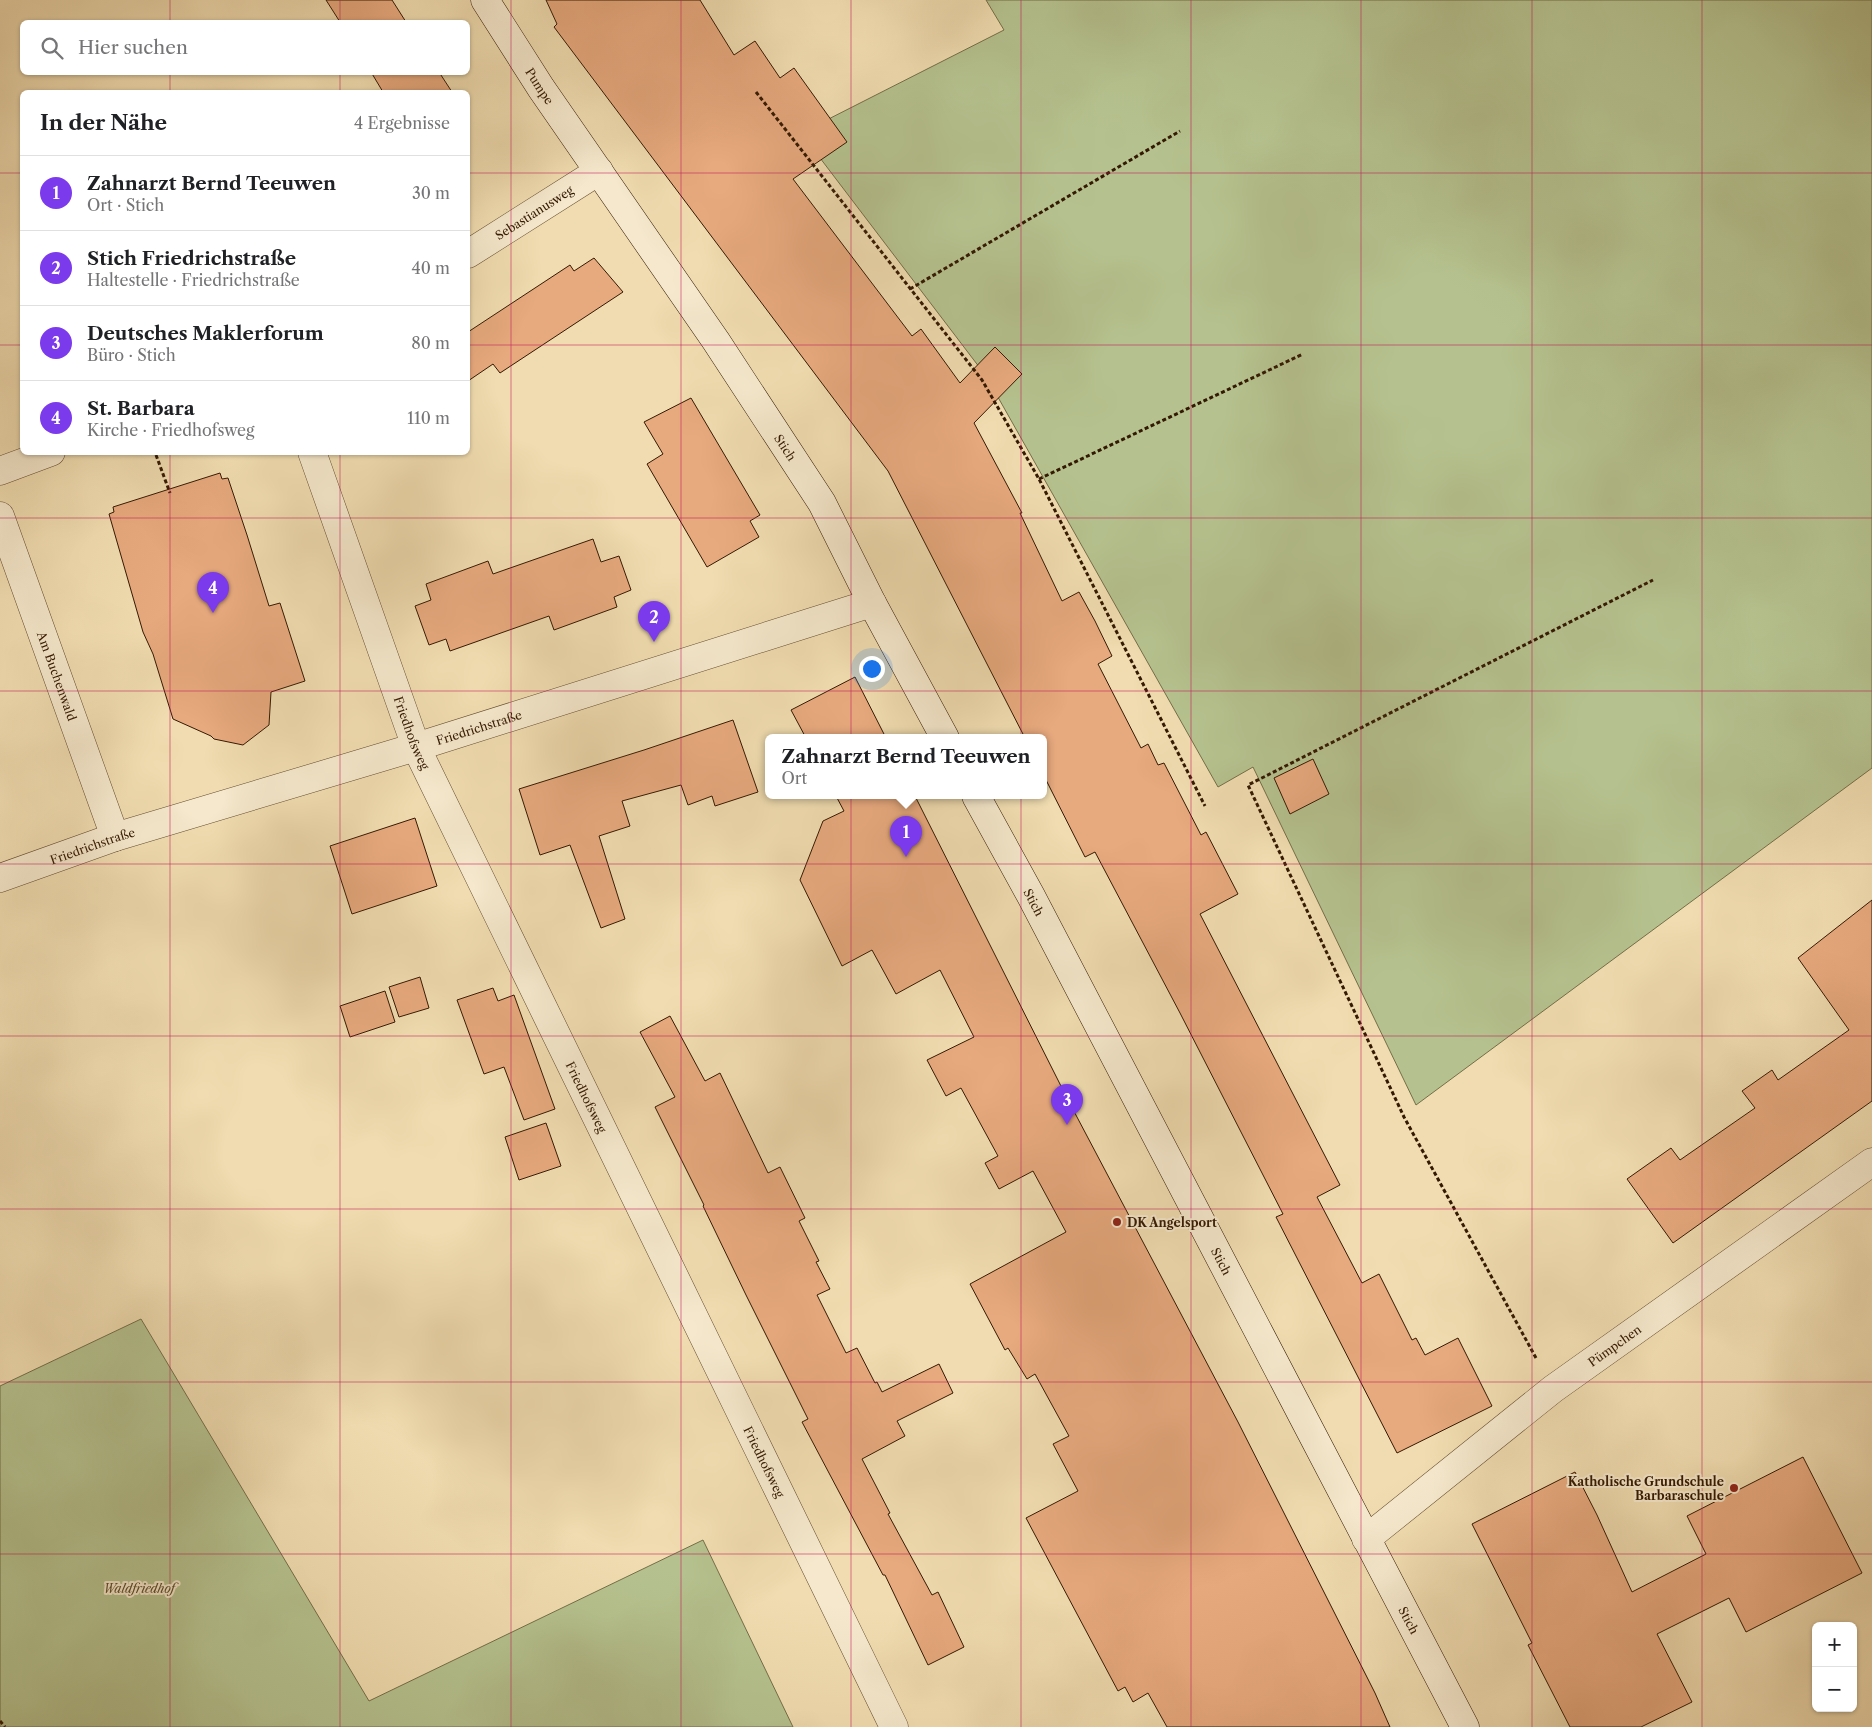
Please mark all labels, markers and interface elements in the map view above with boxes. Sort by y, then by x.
search box [20,20,470,75]
icon: search [38,34,66,62]
text: Hier suchen [78,36,188,59]
street label: Pumpe [523,65,558,107]
text: In der Nähe [40,110,167,135]
text: 4 Ergebnisse [354,113,450,133]
text: Zahnarzt Bernd Teeuwen [87,172,336,195]
street label: Sebastianusweg [492,182,576,243]
text: 1 [52,183,60,203]
text: 30 m [412,183,450,203]
text: Ort · Stich [87,195,164,215]
text: Stich Friedrichstraße [87,247,296,270]
text: 2 [51,258,61,278]
text: 40 m [411,258,450,278]
text: Haltestelle · Friedrichstraße [87,270,300,290]
text: Deutsches Maklerforum [87,322,324,345]
text: 3 [51,333,61,353]
text: 80 m [411,333,450,353]
text: Büro · Stich [87,345,176,365]
text: St. Barbara [87,397,195,420]
text: 4 [51,408,61,428]
text: 110 m [407,408,450,428]
text: Kirche · Friedhofsweg [87,420,254,440]
street label: Stich [771,431,800,464]
pin: 4 [197,572,229,613]
pin: 2 [638,601,670,642]
street label: Am Buchenwald [34,628,80,723]
your location [859,656,885,682]
street label: Friedhofsweg [391,694,434,772]
street label: Friedrichstraße [434,707,524,748]
popup [765,734,1047,799]
text: Zahnarzt Bernd Teeuwen [781,745,1031,768]
text: Ort [781,768,807,788]
pin: 1 [890,816,922,857]
street label: Friedrichstraße [48,824,137,867]
street label: Stich [1021,886,1048,919]
street label: Friedhofsweg [563,1059,611,1136]
pin: 3 [1051,1084,1083,1125]
place label: DK Angelsport [1127,1215,1217,1230]
marker: DK Angelsport [1111,1216,1123,1228]
street label: Stich [1208,1245,1235,1278]
street label: Pümpchen [1585,1321,1644,1369]
street label: Friedhofsweg [741,1424,789,1500]
place label: Katholische Grundschule Barbaraschule [1568,1474,1724,1503]
marker: Katholische Grundschule Barbaraschule [1728,1482,1740,1494]
park label: Waldfriedhof [104,1581,179,1596]
street label: Stich [1396,1604,1423,1637]
map controls [1812,1622,1857,1712]
button: + [1812,1622,1857,1667]
button: − [1812,1667,1857,1712]

